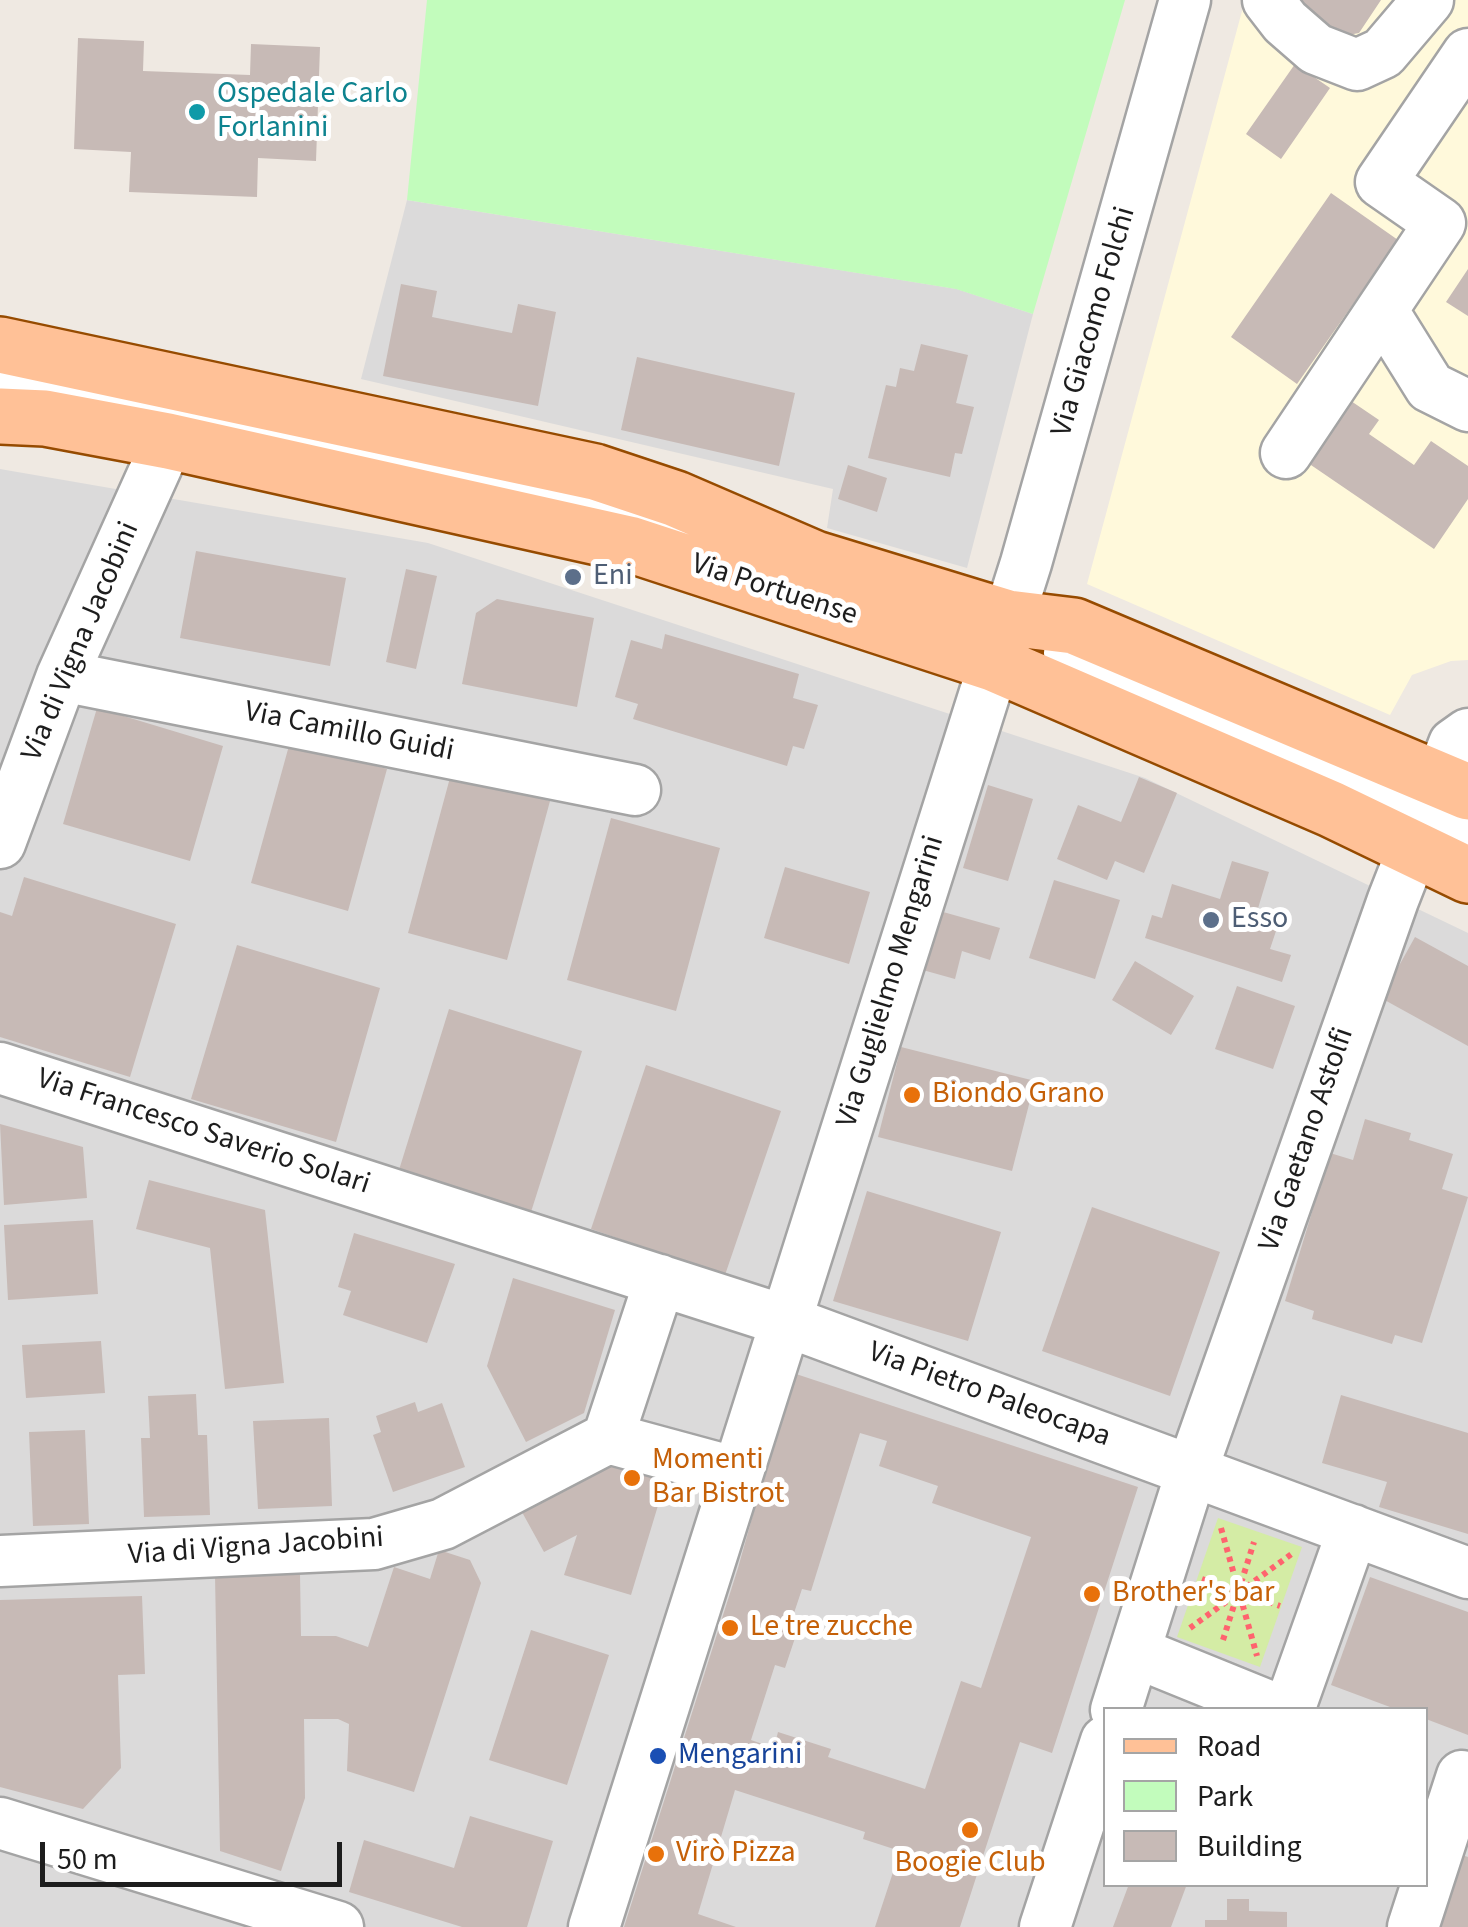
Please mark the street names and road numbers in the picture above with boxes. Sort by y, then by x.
street label: Via Giacomo Folchi [1045,203,1145,441]
street label: Via di Vigna Jacobini [15,517,149,767]
street label: Via Portuense [687,547,861,635]
street label: Via Camillo Guidi [241,695,457,771]
street label: Via Guglielmo Mengarini [830,832,954,1132]
street label: Via Gaetano Astolfi [1253,1023,1363,1257]
street label: Via Francesco Saverio Solari [32,1062,374,1204]
street label: Via Pietro Paleocapa [863,1336,1115,1456]
street label: Via di Vigna Jacobini [127,1521,385,1575]

